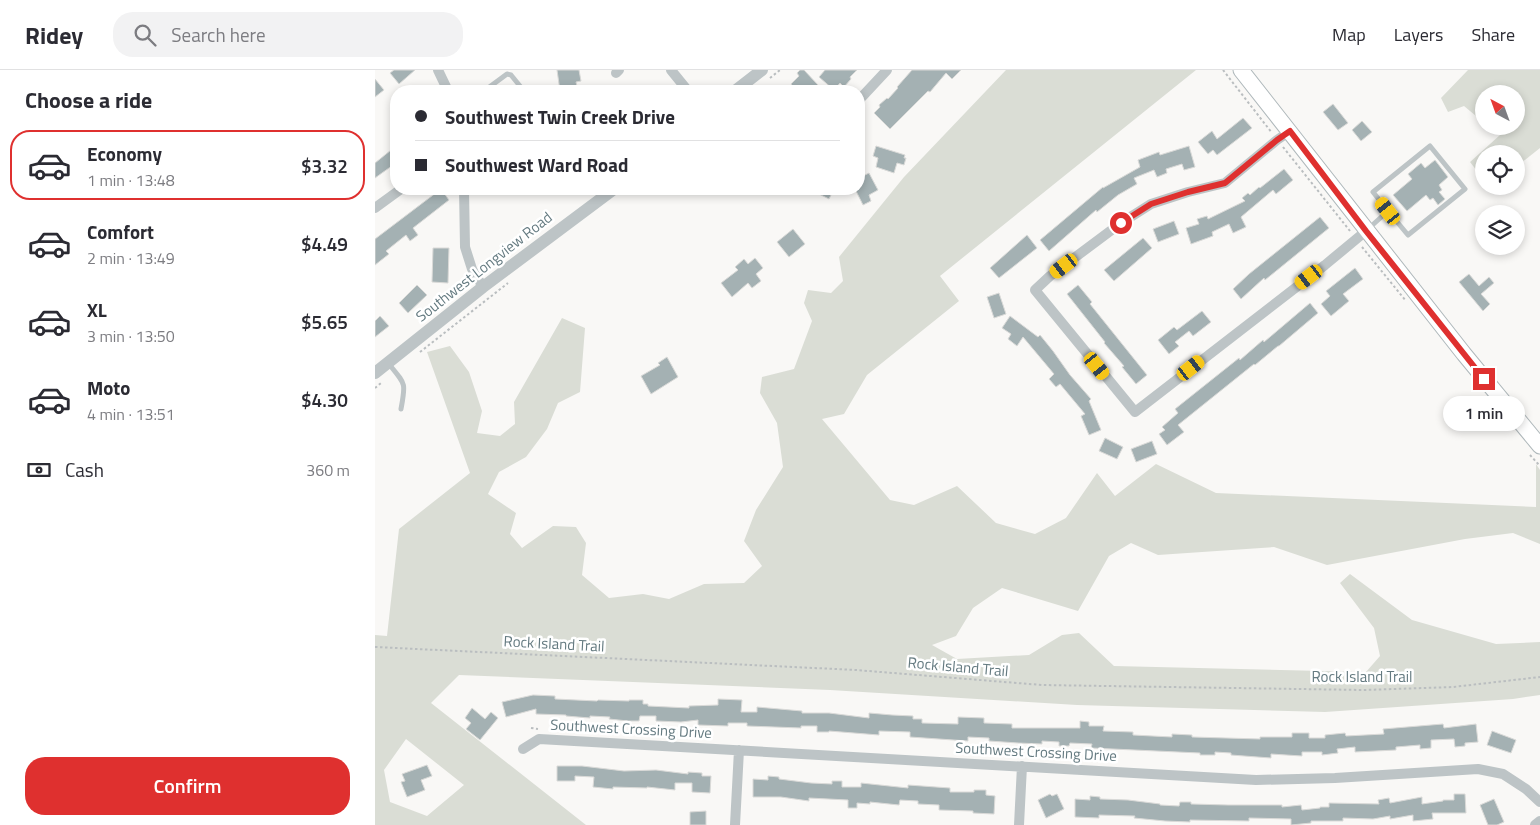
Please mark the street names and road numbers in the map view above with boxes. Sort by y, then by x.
street label: Southwest Longview Road [411,206,557,327]
street label: Rock Island Trail [503,629,605,658]
street label: Rock Island Trail [907,651,1009,682]
street label: Rock Island Trail [1311,665,1413,688]
street label: Southwest Crossing Drive [550,713,712,744]
street label: Southwest Crossing Drive [955,736,1117,767]

